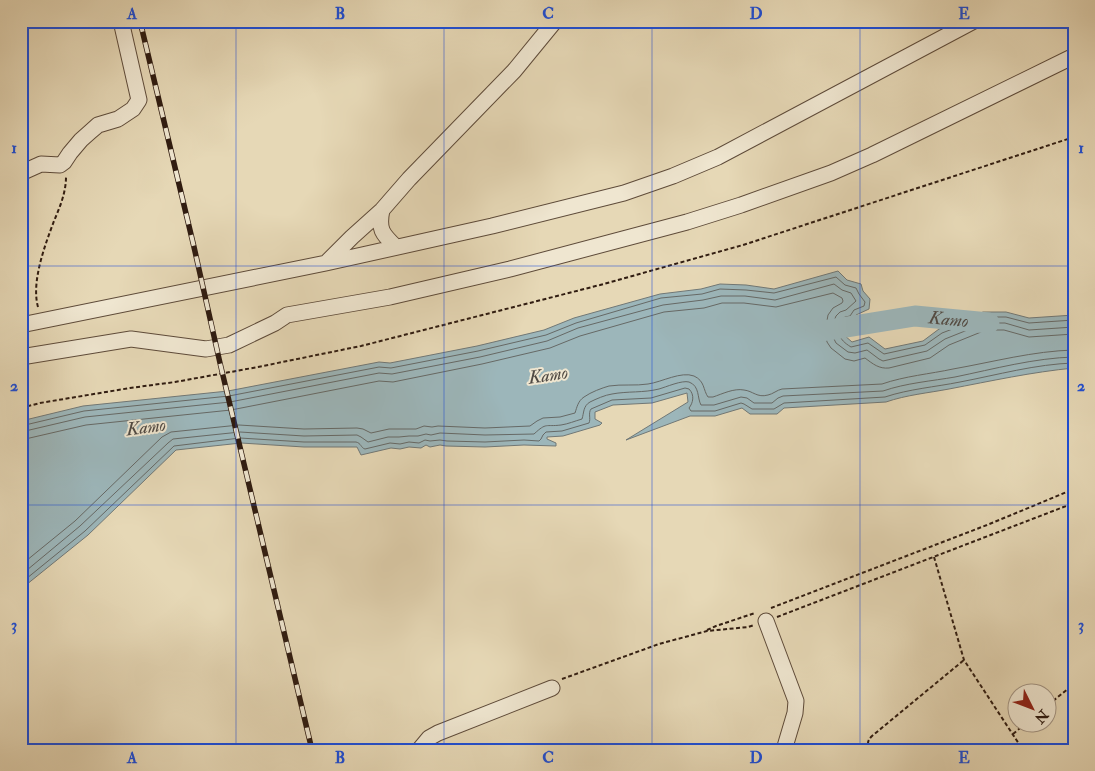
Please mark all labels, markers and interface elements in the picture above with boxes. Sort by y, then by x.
text: A [126,4,138,24]
text: B [335,4,345,24]
text: C [542,4,554,24]
text: D [749,4,763,24]
text: E [958,4,970,24]
text: 1 [11,138,17,158]
text: 1 [1078,138,1084,158]
water label: Kamo [927,306,969,333]
water label: Kamo [526,361,569,390]
text: 2 [10,376,18,396]
text: 2 [1077,376,1085,396]
water label: Kamo [124,414,167,441]
text: 3 [11,615,17,635]
text: 3 [1078,615,1084,635]
north arrow [1008,684,1058,734]
text: N [1030,705,1052,727]
text: A [126,748,138,768]
text: B [335,748,345,768]
text: C [542,748,554,768]
text: D [749,748,763,768]
text: E [958,748,970,768]

